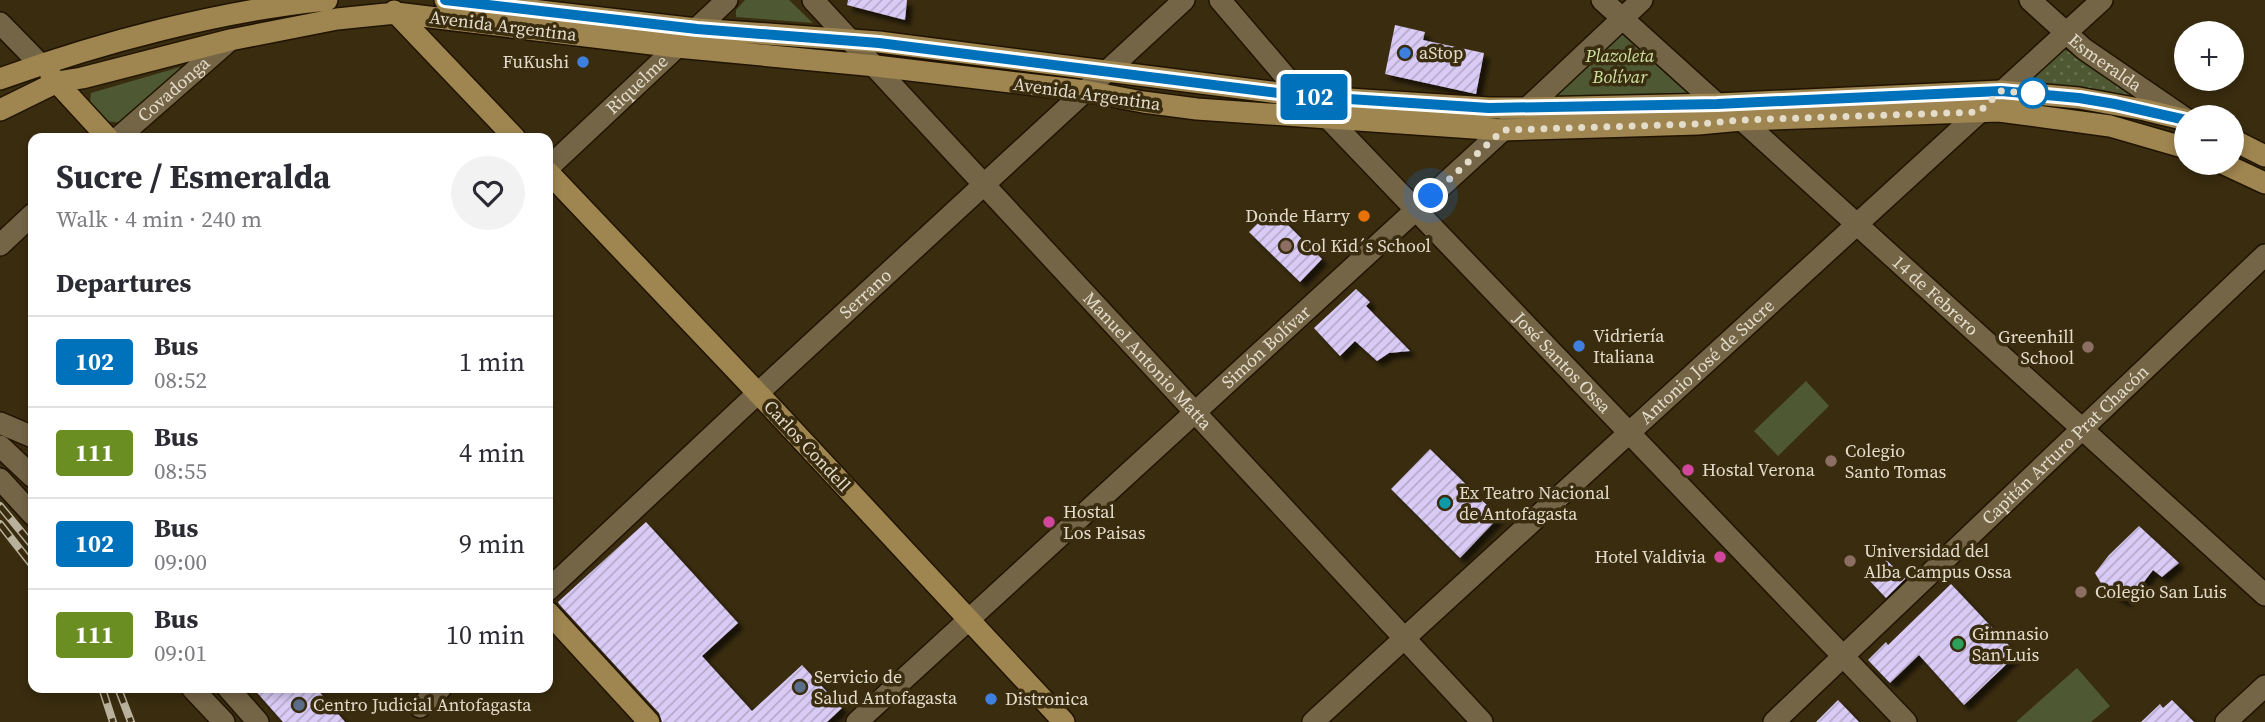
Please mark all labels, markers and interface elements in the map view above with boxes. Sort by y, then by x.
street label: Avenida Argentina [428,4,579,47]
map controls [2174,21,2244,175]
button: + [2174,21,2244,91]
street label: Esmeralda [2063,28,2148,98]
place label: aStop [1419,40,1463,65]
park label: Plazoleta Bolívar [1584,43,1655,89]
marker: aStop [1397,45,1413,61]
place label: FuKushi [503,49,569,74]
street label: Riquelme [600,49,673,120]
street label: Covadonga [132,50,215,127]
marker: FuKushi [575,54,591,70]
street label: Avenida Argentina [1012,71,1163,116]
line badge: 102 [1274,74,1354,120]
unlabelled marker [2018,78,2048,108]
text: 102 [1294,80,1334,113]
button: − [2174,105,2244,175]
text: Sucre / Esmeralda [56,154,331,199]
button: heart [451,156,525,230]
your location [1413,178,1448,213]
text: Walk · 4 min · 240 m [56,203,262,235]
place label: Donde Harry [1245,203,1351,228]
marker: Donde Harry [1356,208,1372,224]
place label: Col Kid´s School [1300,233,1431,258]
marker: Col Kid´s School [1278,238,1294,254]
street label: 14 de Febrero [1887,249,1985,341]
street label: Serrano [833,263,897,324]
text: Departures [56,265,191,301]
street label: Manuel Antonio Matta [1078,286,1219,436]
street label: Antonio José de Sucre [1634,293,1780,429]
street label: Simón Bolívar [1216,299,1316,394]
street label: José Santos Ossa [1507,305,1618,419]
place label: Vidriería Italiana [1593,323,1665,369]
place label: Greenhill School [1998,324,2074,370]
text: Bus [154,328,198,364]
marker: Vidriería Italiana [1571,338,1587,354]
marker: Greenhill School [2080,339,2096,355]
text: 1 min [459,344,525,380]
text: 102 [75,345,114,378]
street label: Capitán Arturo Prat Chacón [1976,359,2154,530]
text: 08:52 [154,364,207,396]
street label: Carlos Condell [758,394,856,497]
text: Bus [154,419,198,455]
text: 4 min [459,435,525,471]
text: 111 [75,436,114,469]
place label: Colegio Santo Tomas [1845,438,1947,484]
marker: Colegio Santo Tomas [1823,453,1839,469]
text: 08:55 [154,455,207,487]
place label: Hostal Verona [1702,457,1816,482]
marker: Hostal Verona [1680,462,1696,478]
place label: Ex Teatro Nacional de Antofagasta [1459,480,1610,526]
marker: Ex Teatro Nacional de Antofagasta [1437,495,1453,511]
place label: Hostal Los Paisas [1063,499,1146,545]
text: Bus [154,510,198,546]
marker: Hostal Los Paisas [1041,514,1057,530]
text: 9 min [459,526,525,562]
text: 102 [75,527,114,560]
place label: Universidad del Alba Campus Ossa [1864,538,2013,584]
place label: Hotel Valdivia [1594,544,1707,569]
text: 09:00 [154,546,207,578]
marker: Hotel Valdivia [1712,549,1728,565]
marker: Universidad del Alba Campus Ossa [1842,553,1858,569]
place label: Colegio San Luis [2095,579,2227,604]
marker: Colegio San Luis [2073,584,2089,600]
text: Bus [154,601,198,637]
text: 10 min [446,617,525,653]
text: 111 [75,618,114,651]
place label: Gimnasio San Luis [1972,621,2049,667]
marker: Gimnasio San Luis [1950,636,1966,652]
text: 09:01 [154,637,207,669]
place label: Servicio de Salud Antofagasta [814,664,958,710]
marker: Servicio de Salud Antofagasta [792,679,808,695]
place label: Distronica [1005,686,1089,711]
marker: Distronica [983,691,999,707]
place label: Centro Judicial Antofagasta [313,692,532,717]
marker: Centro Judicial Antofagasta [291,697,307,713]

